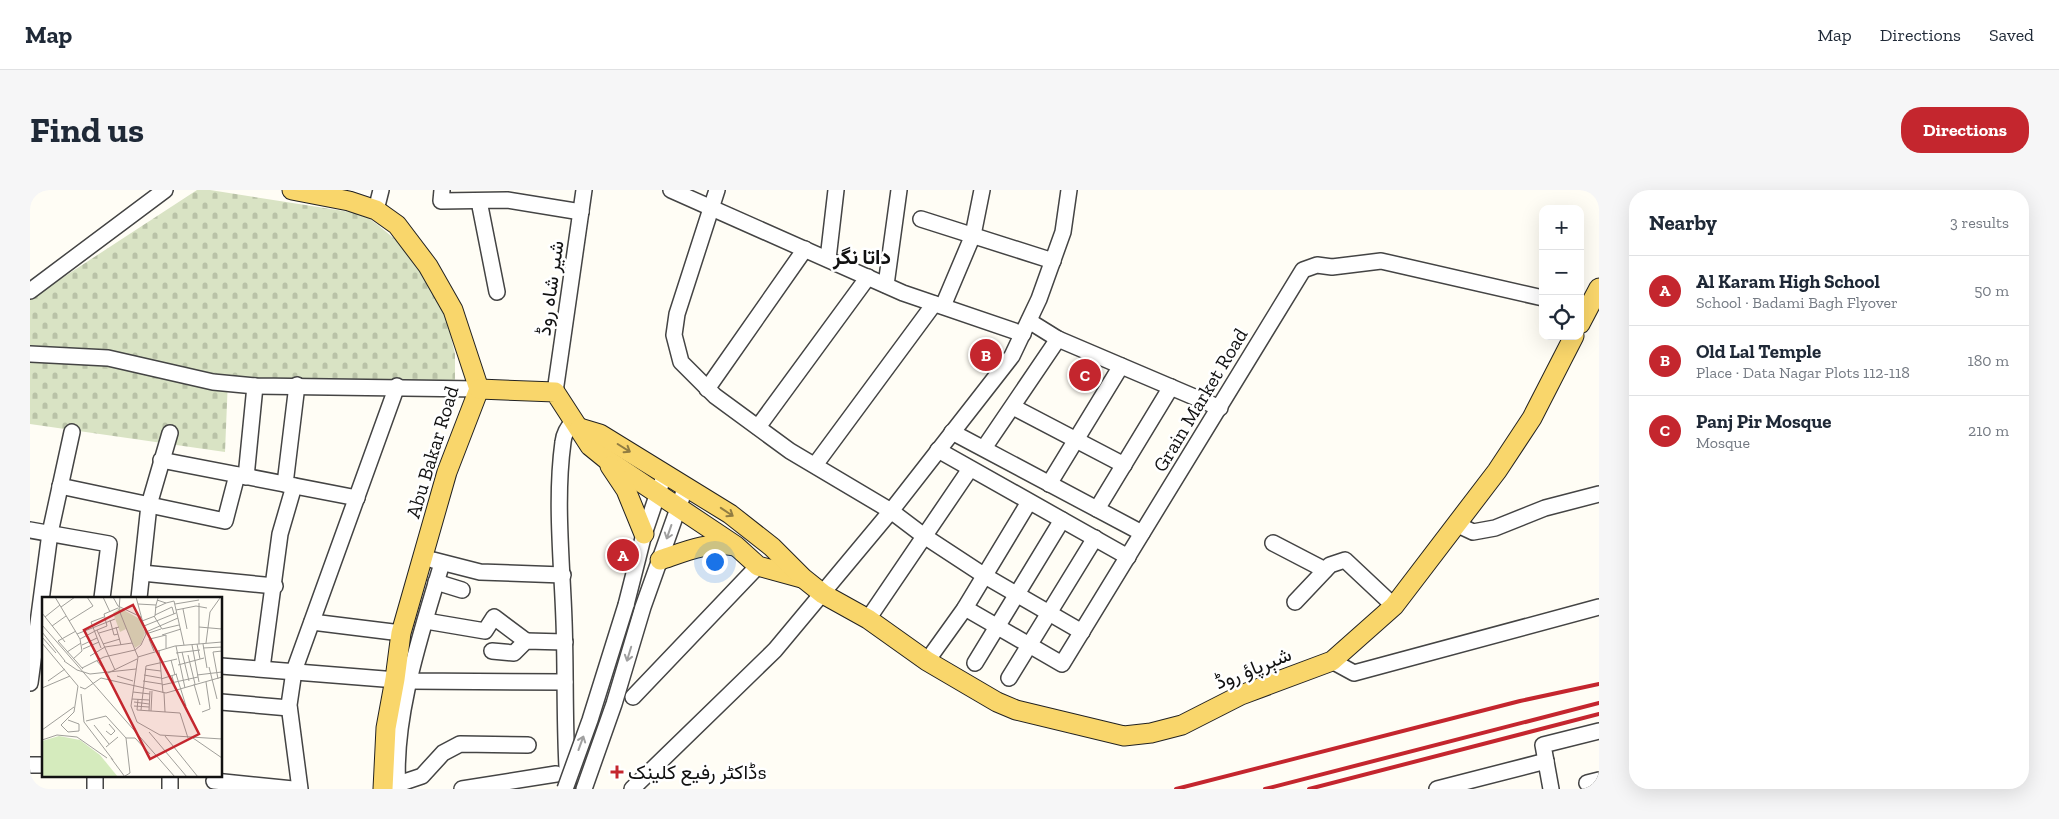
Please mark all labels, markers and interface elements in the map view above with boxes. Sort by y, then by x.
text: Map [25,20,72,49]
text: Map [1817,24,1852,46]
text: Directions [1880,24,1961,46]
text: Saved [1989,24,2034,46]
button: Directions [1901,107,2029,153]
text: Find us [30,109,144,151]
map controls [1539,205,1584,340]
button: + [1539,205,1584,250]
text: Nearby [1649,210,1717,235]
text: 3 results [1950,213,2009,232]
street label: شیر شاہ روڈ [531,239,570,337]
district label: داتا نگر [832,244,891,270]
button: − [1539,250,1584,295]
text: Al Karam High School [1696,270,1880,293]
text: A [1660,281,1671,300]
text: 50 m [1974,281,2009,300]
text: School · Badami Bagh Flyover [1696,293,1898,312]
button: locate [1539,295,1584,340]
street label: Grain Market Road [1148,324,1252,476]
pin: B [970,336,1002,374]
text: Old Lal Temple [1696,340,1821,363]
text: B [1660,351,1670,370]
text: 180 m [1968,351,2009,370]
pin: C [1069,356,1101,394]
text: Place · Data Nagar Plots 112-118 [1696,363,1910,382]
street label: Abu Bakar Road [401,383,463,521]
text: Panj Pir Mosque [1696,410,1831,433]
text: C [1660,421,1670,440]
text: 210 m [1968,421,2009,440]
text: Mosque [1696,433,1750,452]
one-way arrow [617,443,631,453]
one-way arrow [720,507,734,517]
one-way arrow [664,524,674,540]
pin: A [607,536,639,574]
your location [702,549,728,575]
inset map [42,597,222,776]
street label: شېرپاؤ روڈ [1211,642,1296,696]
one-way arrow [624,645,634,661]
one-way arrow [577,736,586,751]
place label: ڈاکٹر رفیع کلینکs [628,760,766,786]
marker: ڈاکٹر رفیع کلینکs [610,765,624,779]

